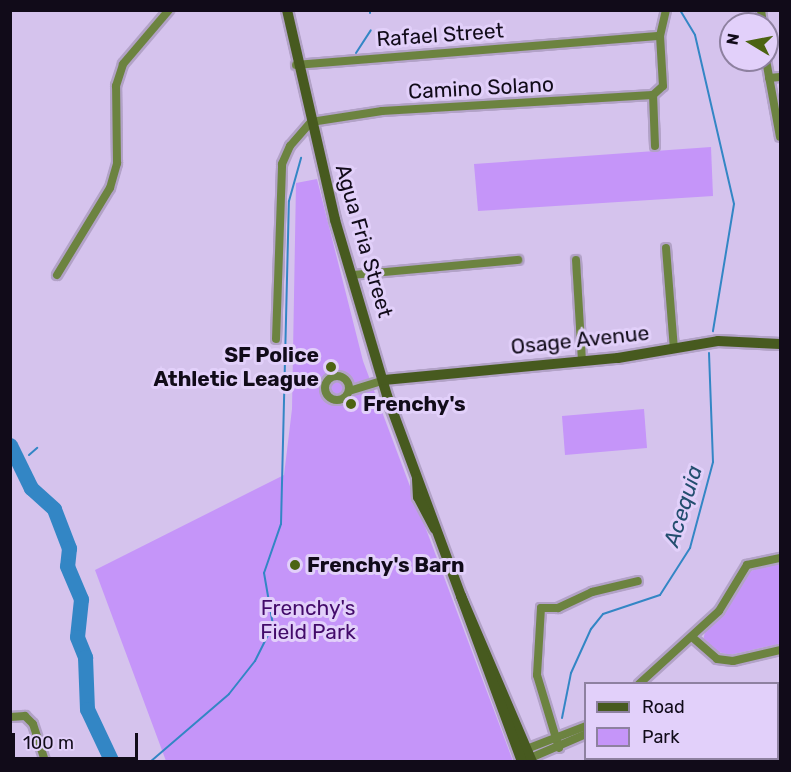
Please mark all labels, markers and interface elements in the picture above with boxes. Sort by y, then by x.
north arrow [719,12,779,72]
street label: Rafael Street [376,18,504,52]
text: N [722,32,743,46]
street label: Camino Solano [408,72,554,104]
street label: Agua Fria Street [330,161,398,321]
street label: Osage Avenue [509,320,651,360]
place label: SF Police Athletic League [154,342,319,392]
marker: SF Police Athletic League [324,360,338,374]
place label: Frenchy's [363,391,466,417]
marker: Frenchy's [344,397,358,411]
water label: Acequia [658,462,708,550]
place label: Frenchy's Barn [307,552,464,578]
marker: Frenchy's Barn [288,558,302,572]
park label: Frenchy's Field Park [260,595,356,645]
legend [584,682,779,760]
text: Road [642,696,685,718]
scale bar [15,721,141,759]
text: Park [642,726,679,748]
text: 100 m [23,732,74,754]

